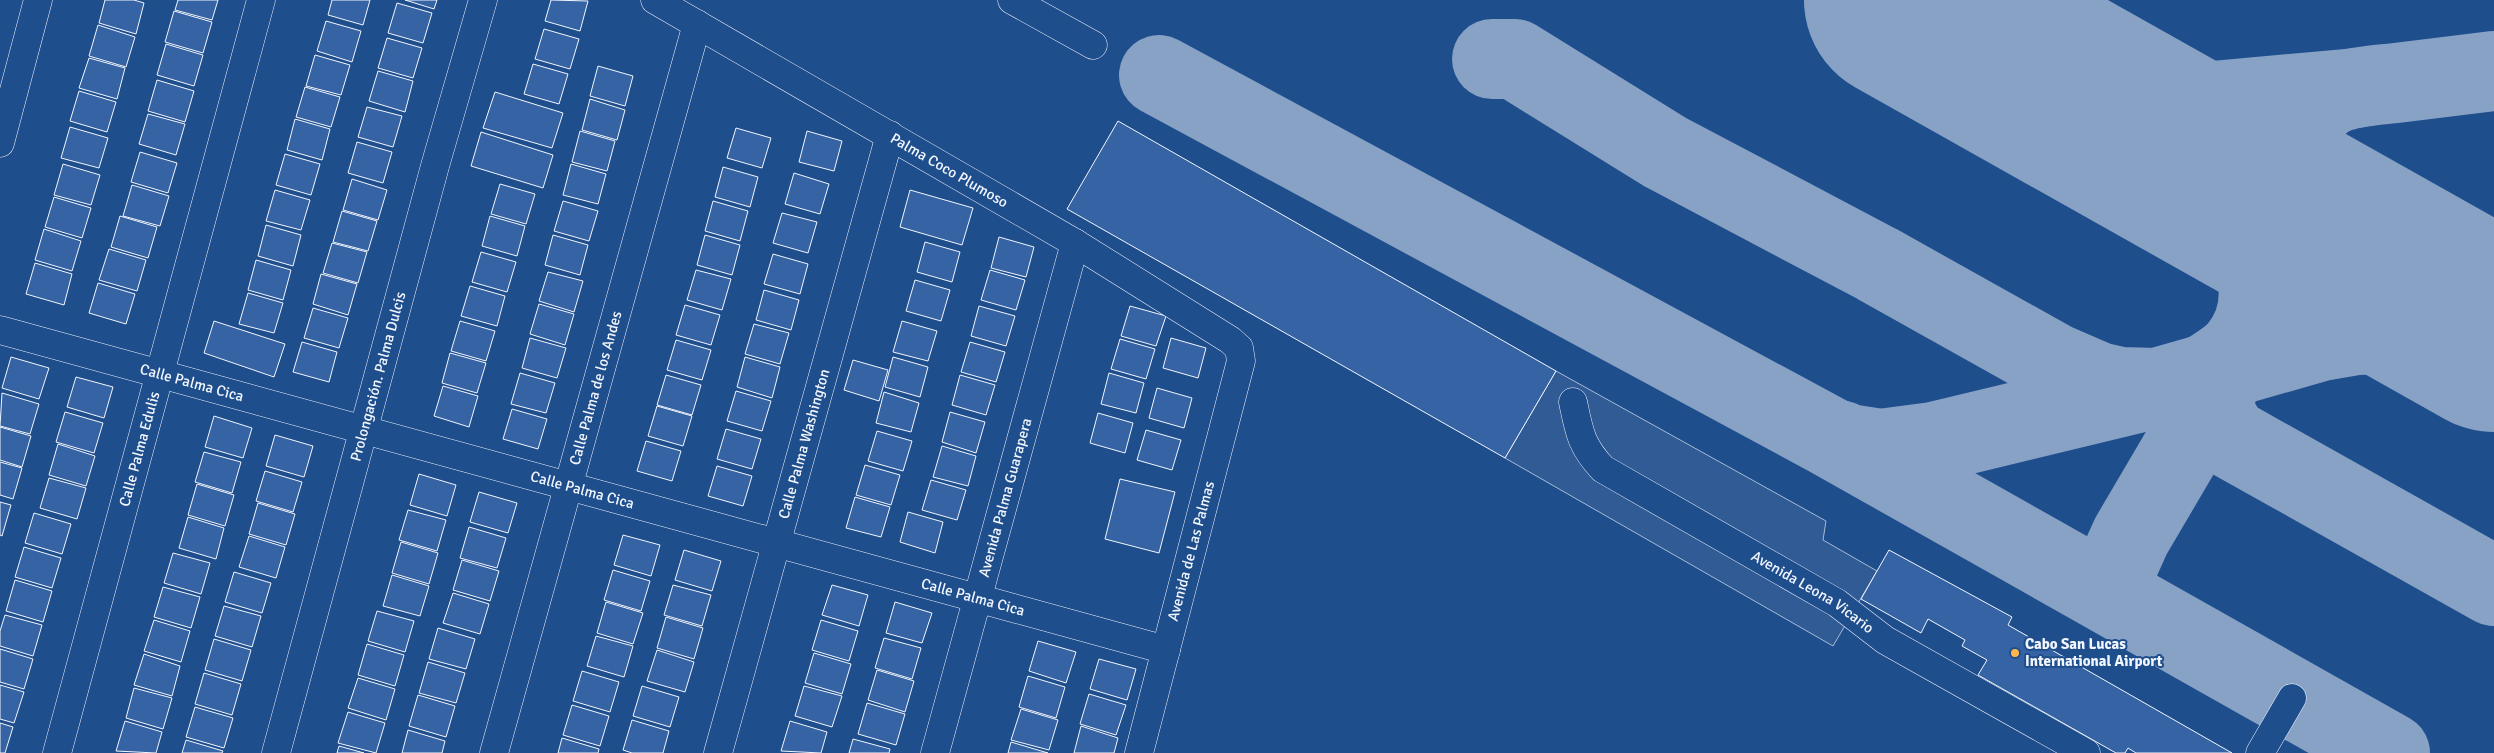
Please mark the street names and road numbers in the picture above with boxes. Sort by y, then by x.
street label: Palma Coco Plumoso [887,129,1012,211]
street label: Prolongación. Palma Dulcis [346,289,410,463]
street label: Calle Palma de los Andes [566,308,626,467]
street label: Calle Palma Cica [138,360,246,405]
street label: Calle Palma Washington [775,367,834,521]
street label: Calle Palma Edulis [115,389,164,509]
street label: Avenida Palma Guarapera [975,416,1036,579]
street label: Calle Palma Cica [529,467,636,513]
street label: Avenida de Las Palmas [1164,479,1218,623]
street label: Avenida Leona Vicario [1748,547,1878,637]
street label: Calle Palma Cica [919,574,1027,620]

